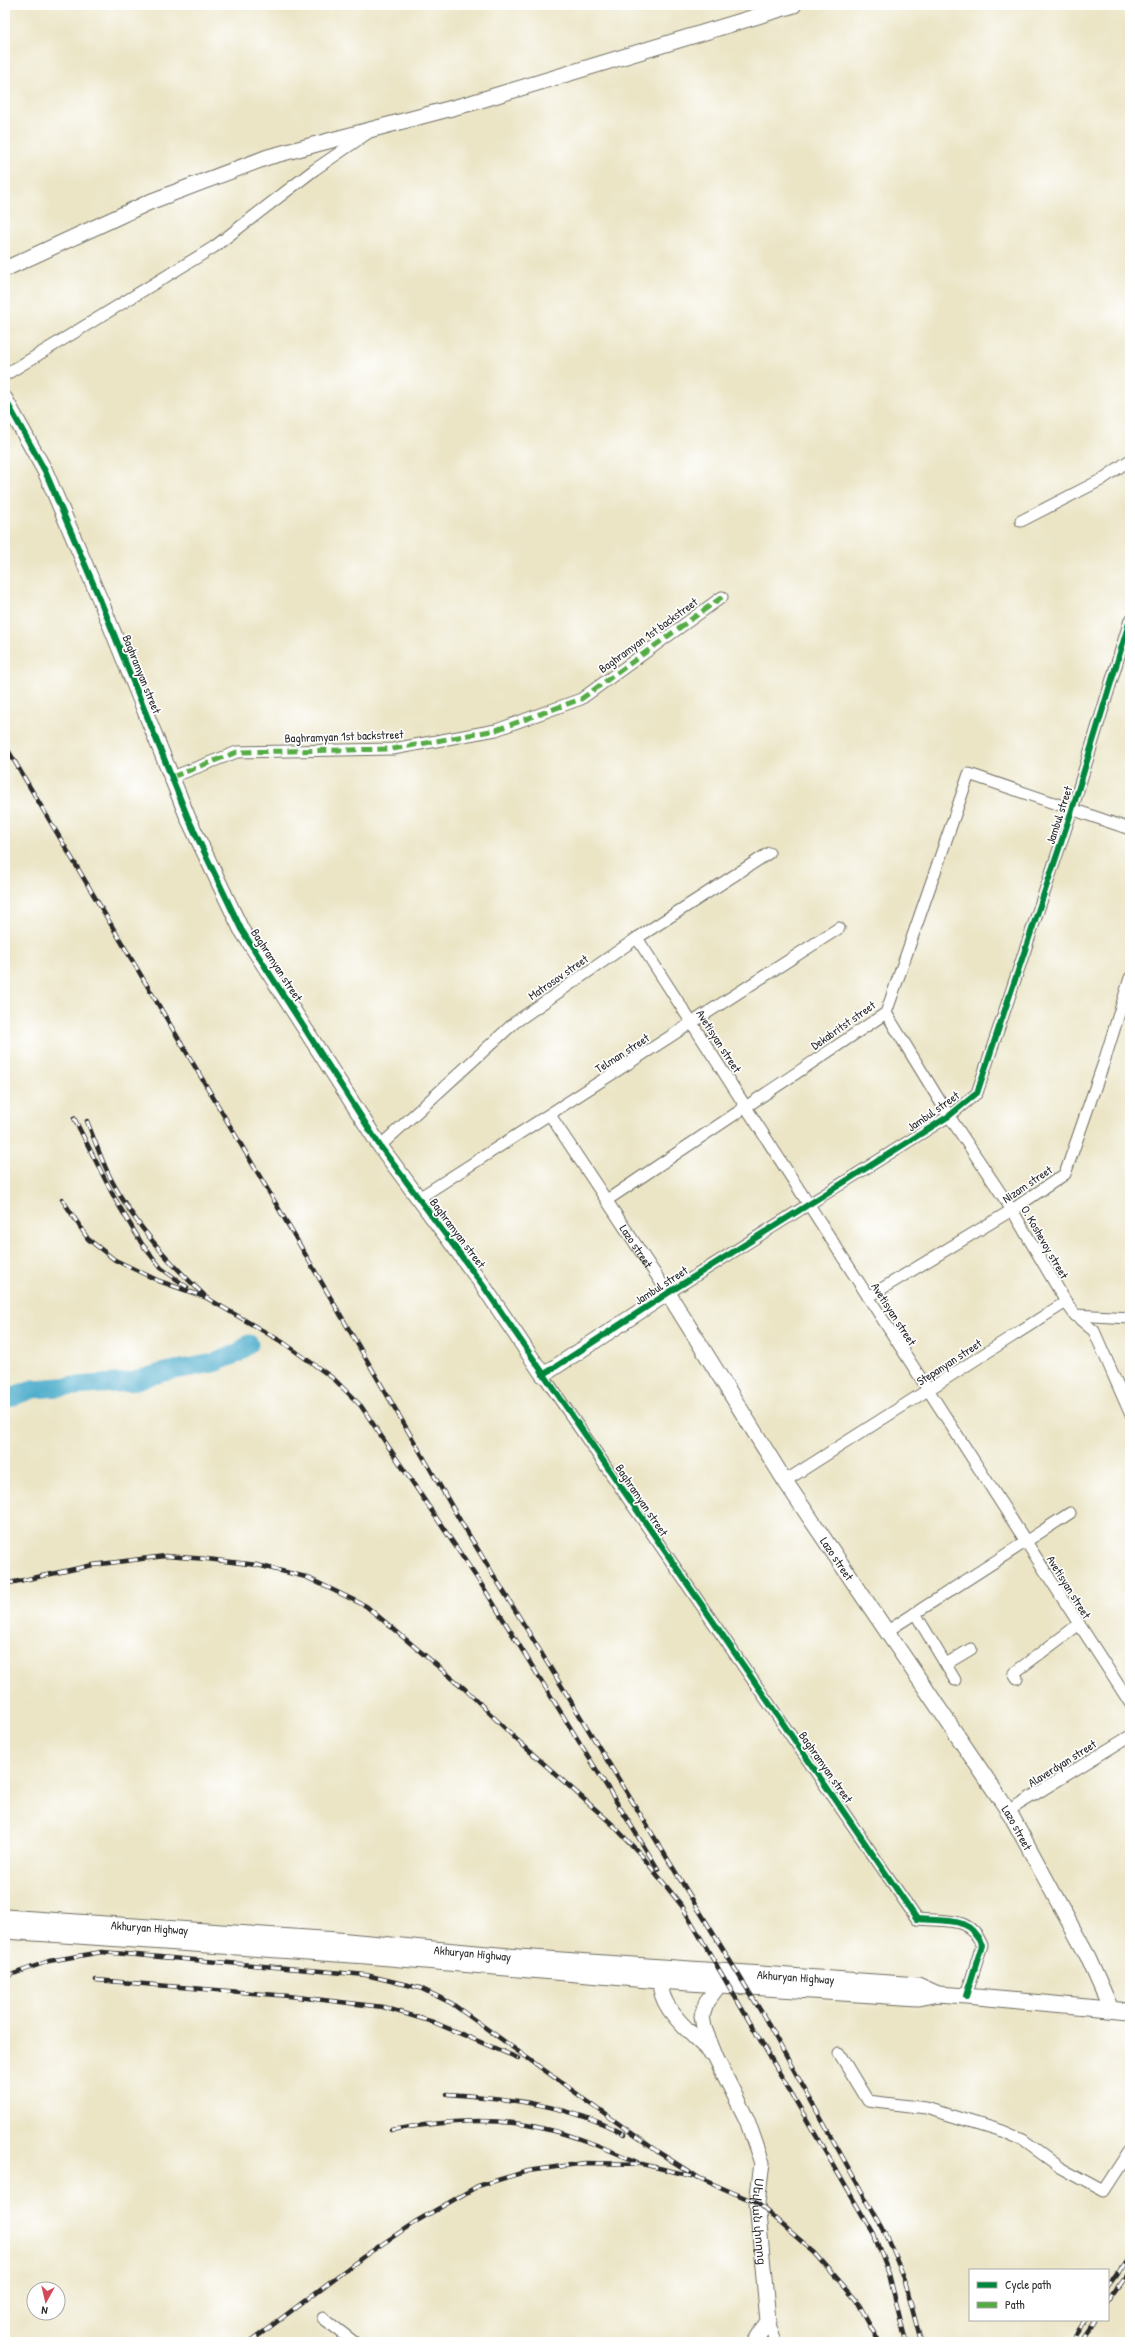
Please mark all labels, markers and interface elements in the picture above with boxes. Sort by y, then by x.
street label: Baghramyan 1st backstreet [595,593,702,677]
street label: Baghramyan street [118,632,166,717]
street label: Baghramyan 1st backstreet [284,725,405,747]
street label: Jambul street [1042,783,1077,846]
street label: Baghramyan street [247,925,307,1005]
street label: Matrosov street [525,950,592,1004]
street label: Dekabritst street [807,996,879,1054]
street label: Avetisyan street [692,1006,746,1076]
street label: Telman street [592,1029,653,1077]
street label: Jambul street [904,1086,963,1135]
street label: Nizam street [999,1161,1056,1207]
street label: Baghramyan street [426,1194,490,1272]
street label: O. Koshevoy street [1017,1202,1073,1283]
street label: Lazo street [616,1221,658,1272]
street label: Jambul street [631,1261,692,1308]
street label: Avetisyan street [867,1279,921,1349]
street label: Stepanyan street [913,1334,986,1389]
street label: Baghramyan street [612,1461,673,1540]
street label: Lazo street [817,1533,859,1584]
street label: Avetisyan street [1043,1552,1096,1623]
street label: Baghramyan street [795,1728,857,1807]
street label: Alaverdyan street [1025,1735,1100,1791]
street label: Lazo street [998,1802,1037,1854]
street label: Akhuryan Highway [110,1916,189,1938]
street label: Akhuryan Highway [433,1941,512,1965]
street label: Akhuryan Highway [757,1965,835,1988]
street label: Սեվյան փողոց [748,2177,771,2266]
legend [969,2269,1109,2321]
text: Cycle path [1005,2276,1051,2293]
north arrow [26,2281,66,2321]
text: Path [1005,2296,1025,2313]
text: N [41,2304,48,2318]

